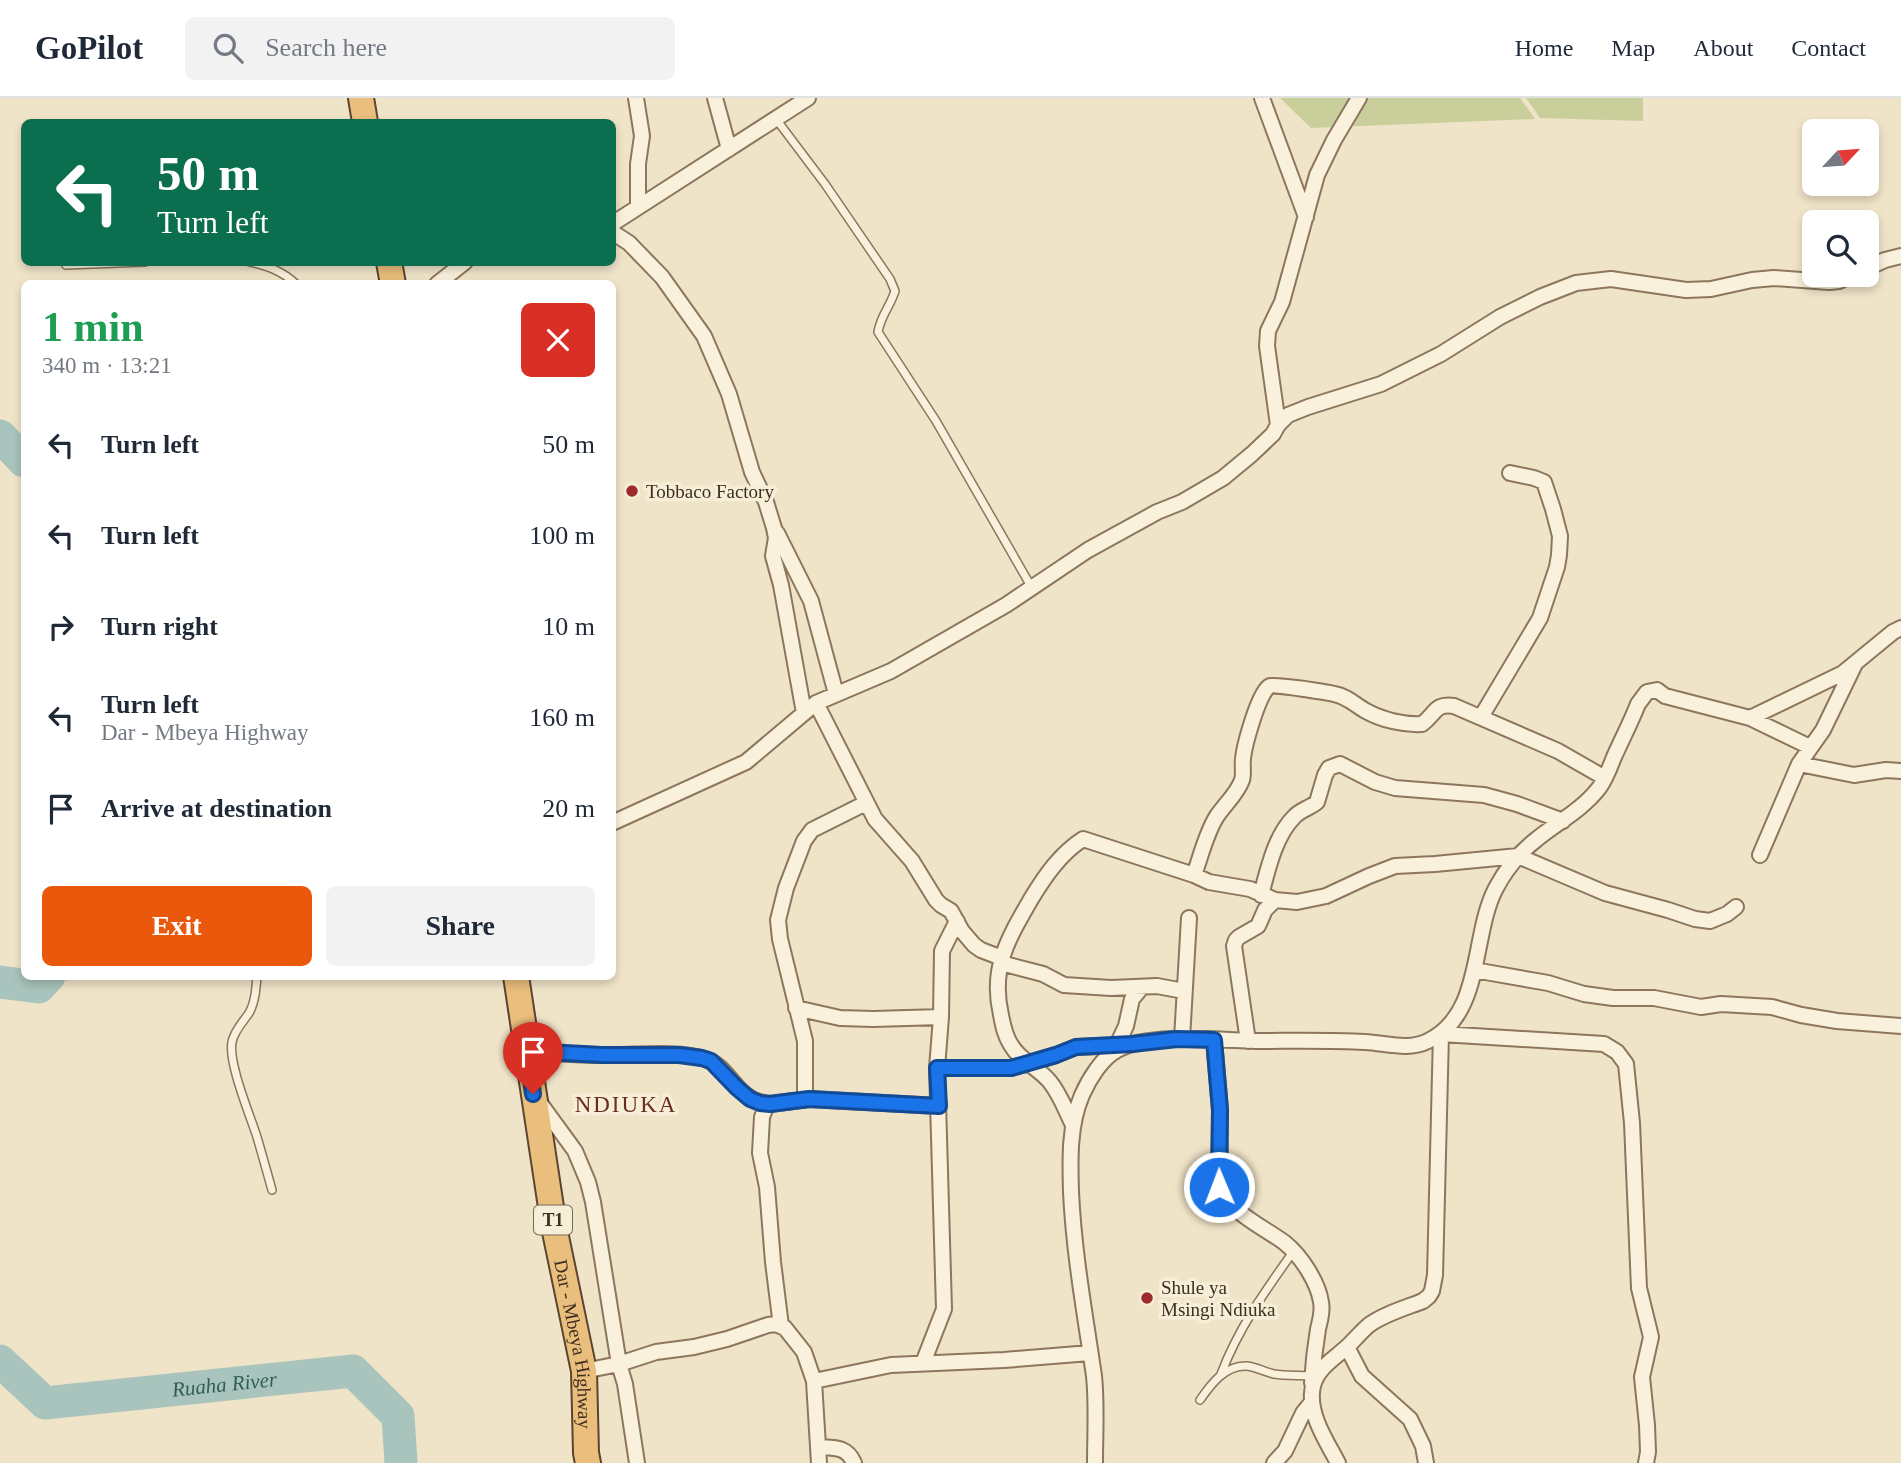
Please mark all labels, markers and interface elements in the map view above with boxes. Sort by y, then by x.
search box [185,17,675,80]
icon: search [209,29,247,67]
text: GoPilot [35,30,143,66]
text: Search here [265,33,387,62]
text: Home [1515,35,1573,61]
text: Map [1611,35,1655,61]
text: About [1693,35,1753,61]
text: Contact [1791,35,1866,61]
north arrow [1802,119,1880,196]
map controls [1802,119,1879,287]
text: 50 m [157,146,259,201]
icon: left [42,147,133,238]
text: Turn left [157,204,269,240]
button: search [1802,210,1879,287]
button: close [521,303,595,377]
text: 1 min [42,304,144,350]
text: 340 m · 13:21 [42,353,172,378]
icon: left [42,426,80,464]
text: Turn left [101,430,199,459]
text: 50 m [542,430,595,459]
place label: Tobbaco Factory [646,481,774,502]
marker: Tobbaco Factory [624,483,640,499]
icon: left [42,517,80,555]
text: Turn left [101,521,199,550]
text: 100 m [529,521,595,550]
icon: right [42,608,80,646]
text: Turn right [101,612,218,641]
text: 10 m [542,612,595,641]
text: Turn left [101,690,199,719]
icon: left [42,699,80,737]
text: 160 m [529,703,595,732]
text: Dar - Mbeya Highway [101,720,309,745]
icon: arrive [42,790,80,828]
text: Arrive at destination [101,794,332,823]
text: 20 m [542,794,595,823]
button: Exit [42,886,312,966]
button: Share [326,886,595,966]
pin [503,1022,563,1094]
icon: arrive [514,1033,552,1071]
district label: NDIUKA [575,1092,677,1117]
position arrow [1182,1150,1256,1224]
road number: T1 [534,1205,572,1234]
street label: Dar - Mbeya Highway [551,1258,596,1430]
place label: Shule ya Msingi Ndiuka [1161,1277,1276,1320]
marker: Shule ya Msingi Ndiuka [1139,1290,1155,1306]
water label: Ruaha River [170,1367,279,1402]

